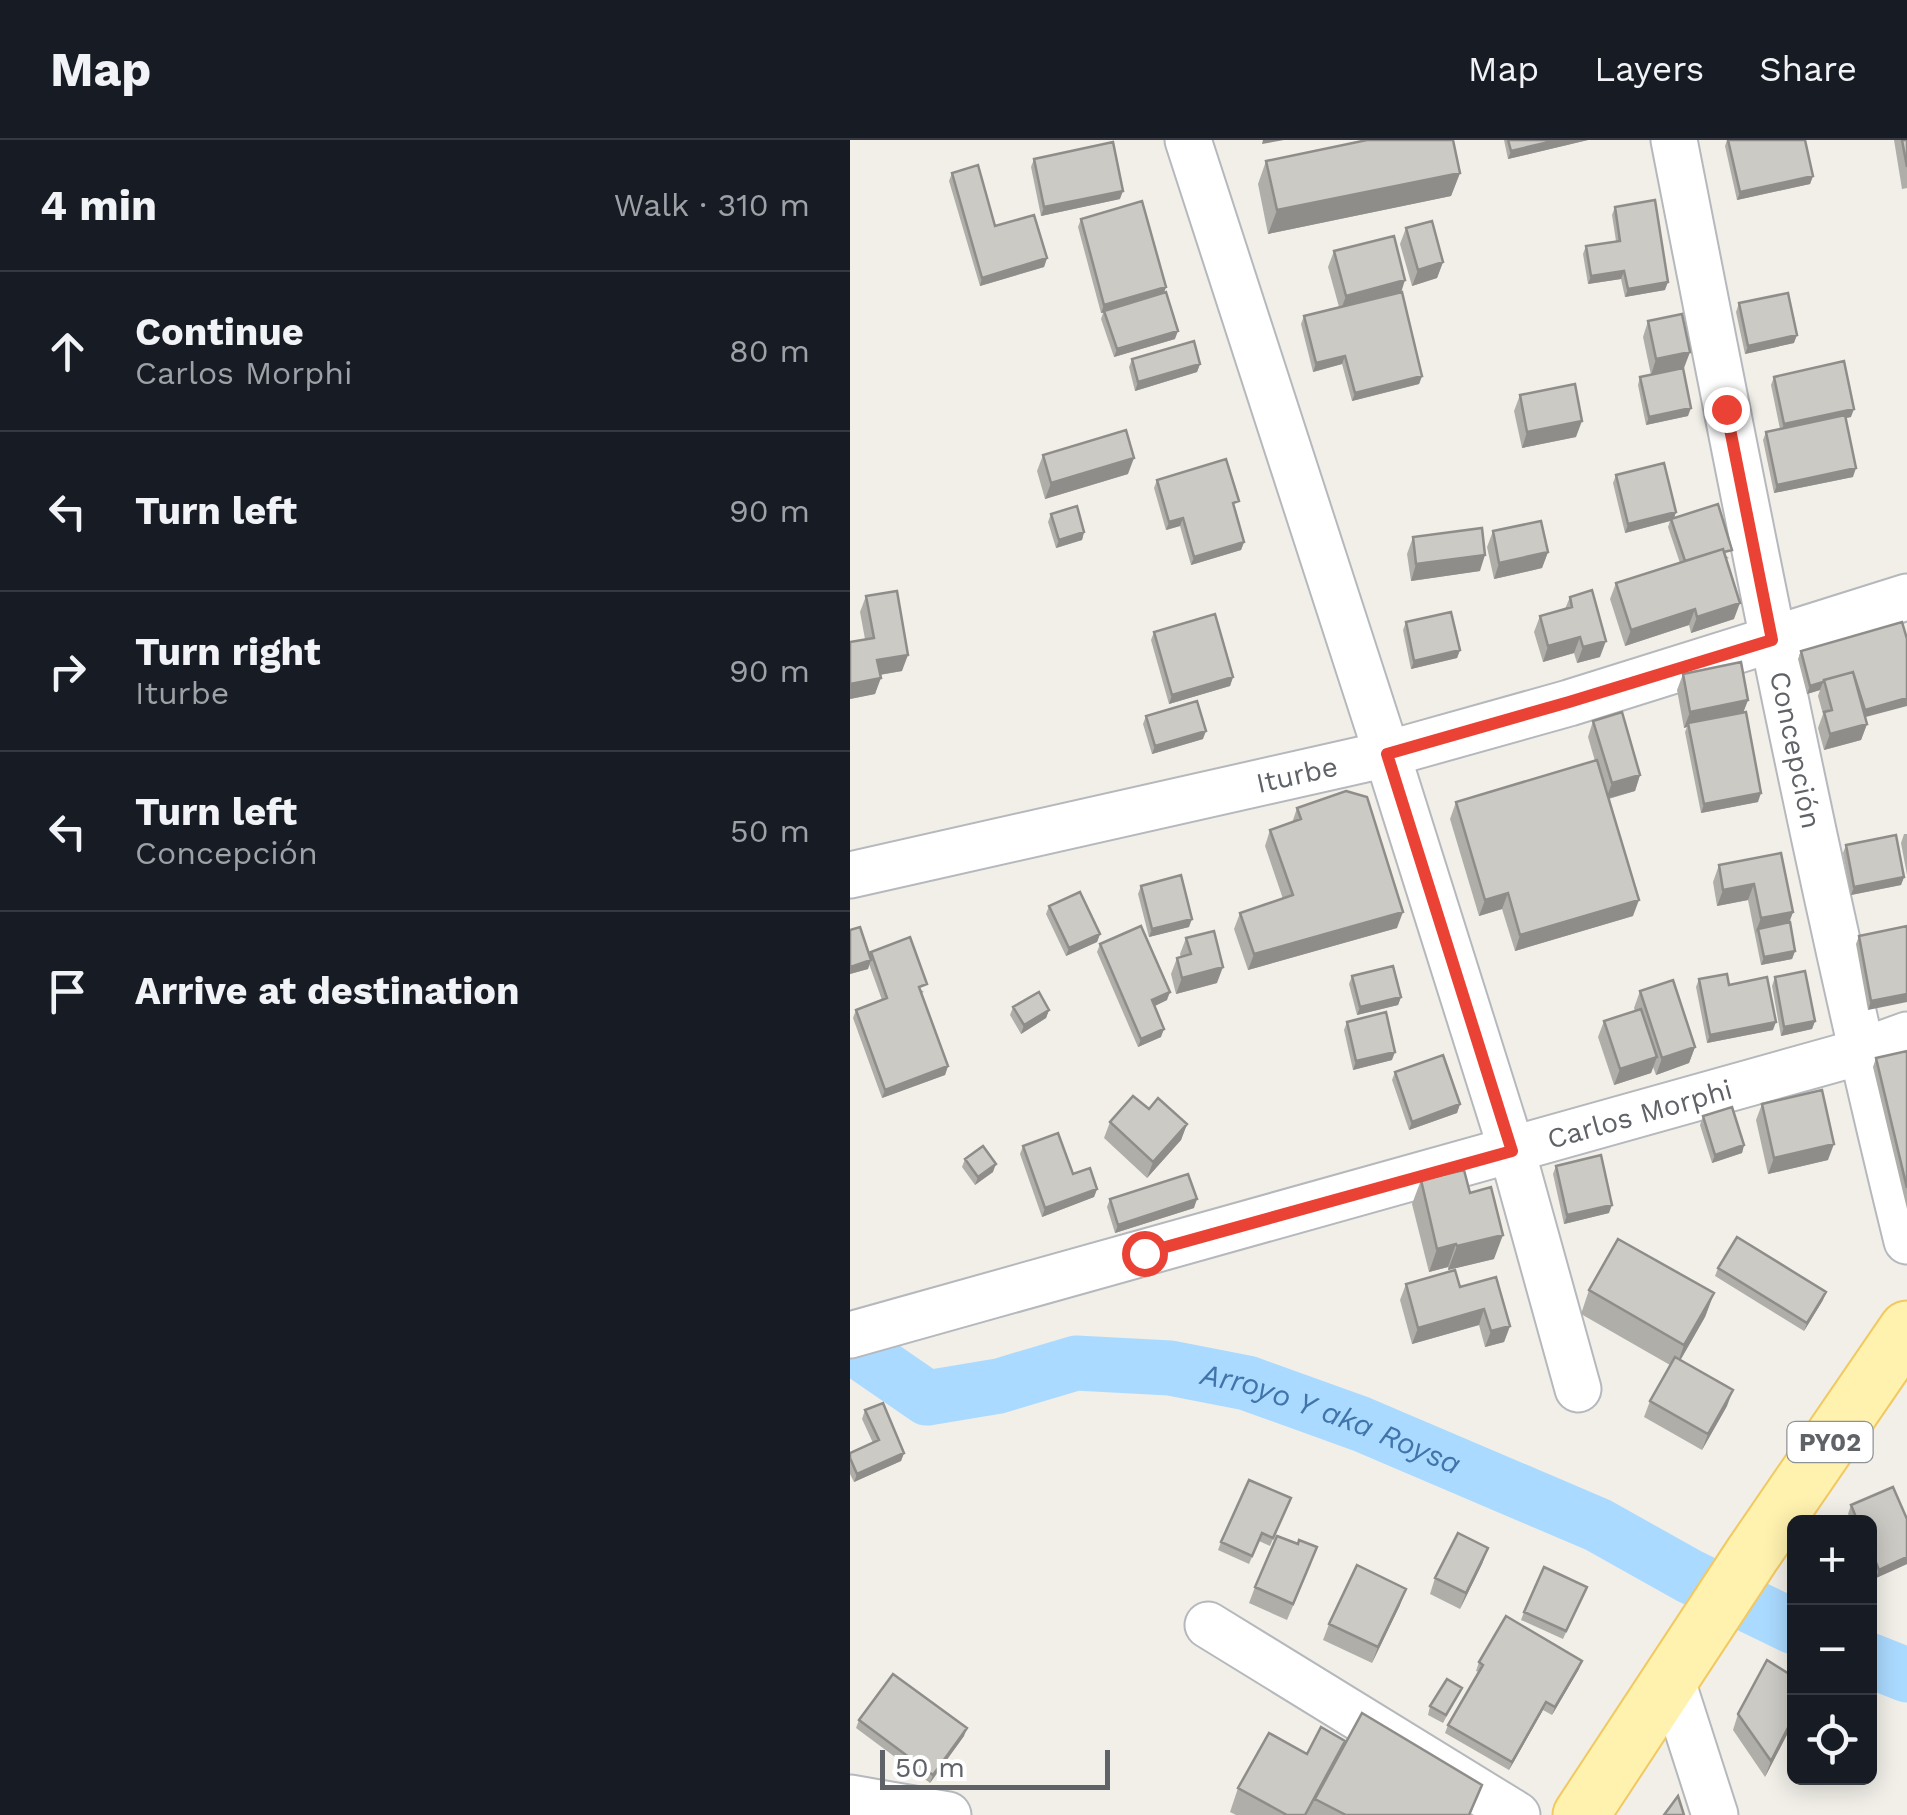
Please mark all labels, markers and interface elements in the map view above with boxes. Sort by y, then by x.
text: Map [50,41,151,98]
text: Map [1468,48,1539,90]
text: Layers [1594,48,1704,90]
text: Share [1759,48,1857,90]
text: 4 min [40,181,157,230]
text: Walk · 310 m [614,186,810,224]
text: Continue [135,310,304,354]
icon: ahead [40,324,95,379]
text: 80 m [729,332,810,370]
text: Carlos Morphi [135,354,353,392]
route end [1704,387,1750,433]
icon: left [40,484,95,539]
text: Turn left [135,489,297,533]
text: 90 m [729,492,810,530]
text: Turn right [135,630,321,674]
icon: right [40,644,95,699]
text: 90 m [729,652,810,690]
street label: Concepción [1763,668,1828,832]
text: Iturbe [135,674,229,712]
street label: Iturbe [1253,750,1341,800]
text: Turn left [135,790,297,834]
icon: left [40,804,95,859]
text: 50 m [730,812,810,850]
text: Concepción [135,834,318,872]
icon: arrive [40,964,95,1019]
text: Arrive at destination [135,969,520,1013]
street label: Carlos Morphi [1544,1073,1736,1156]
route start [1122,1231,1168,1277]
water label: Arroyo Y aka Roysa [1196,1356,1466,1482]
road number: PY02 [1788,1422,1872,1462]
map controls [1787,1515,1877,1785]
button: + [1787,1515,1877,1605]
button: − [1787,1605,1877,1695]
button: locate [1787,1695,1877,1785]
scale bar [880,1745,1110,1790]
text: 50 m [895,1751,965,1784]

